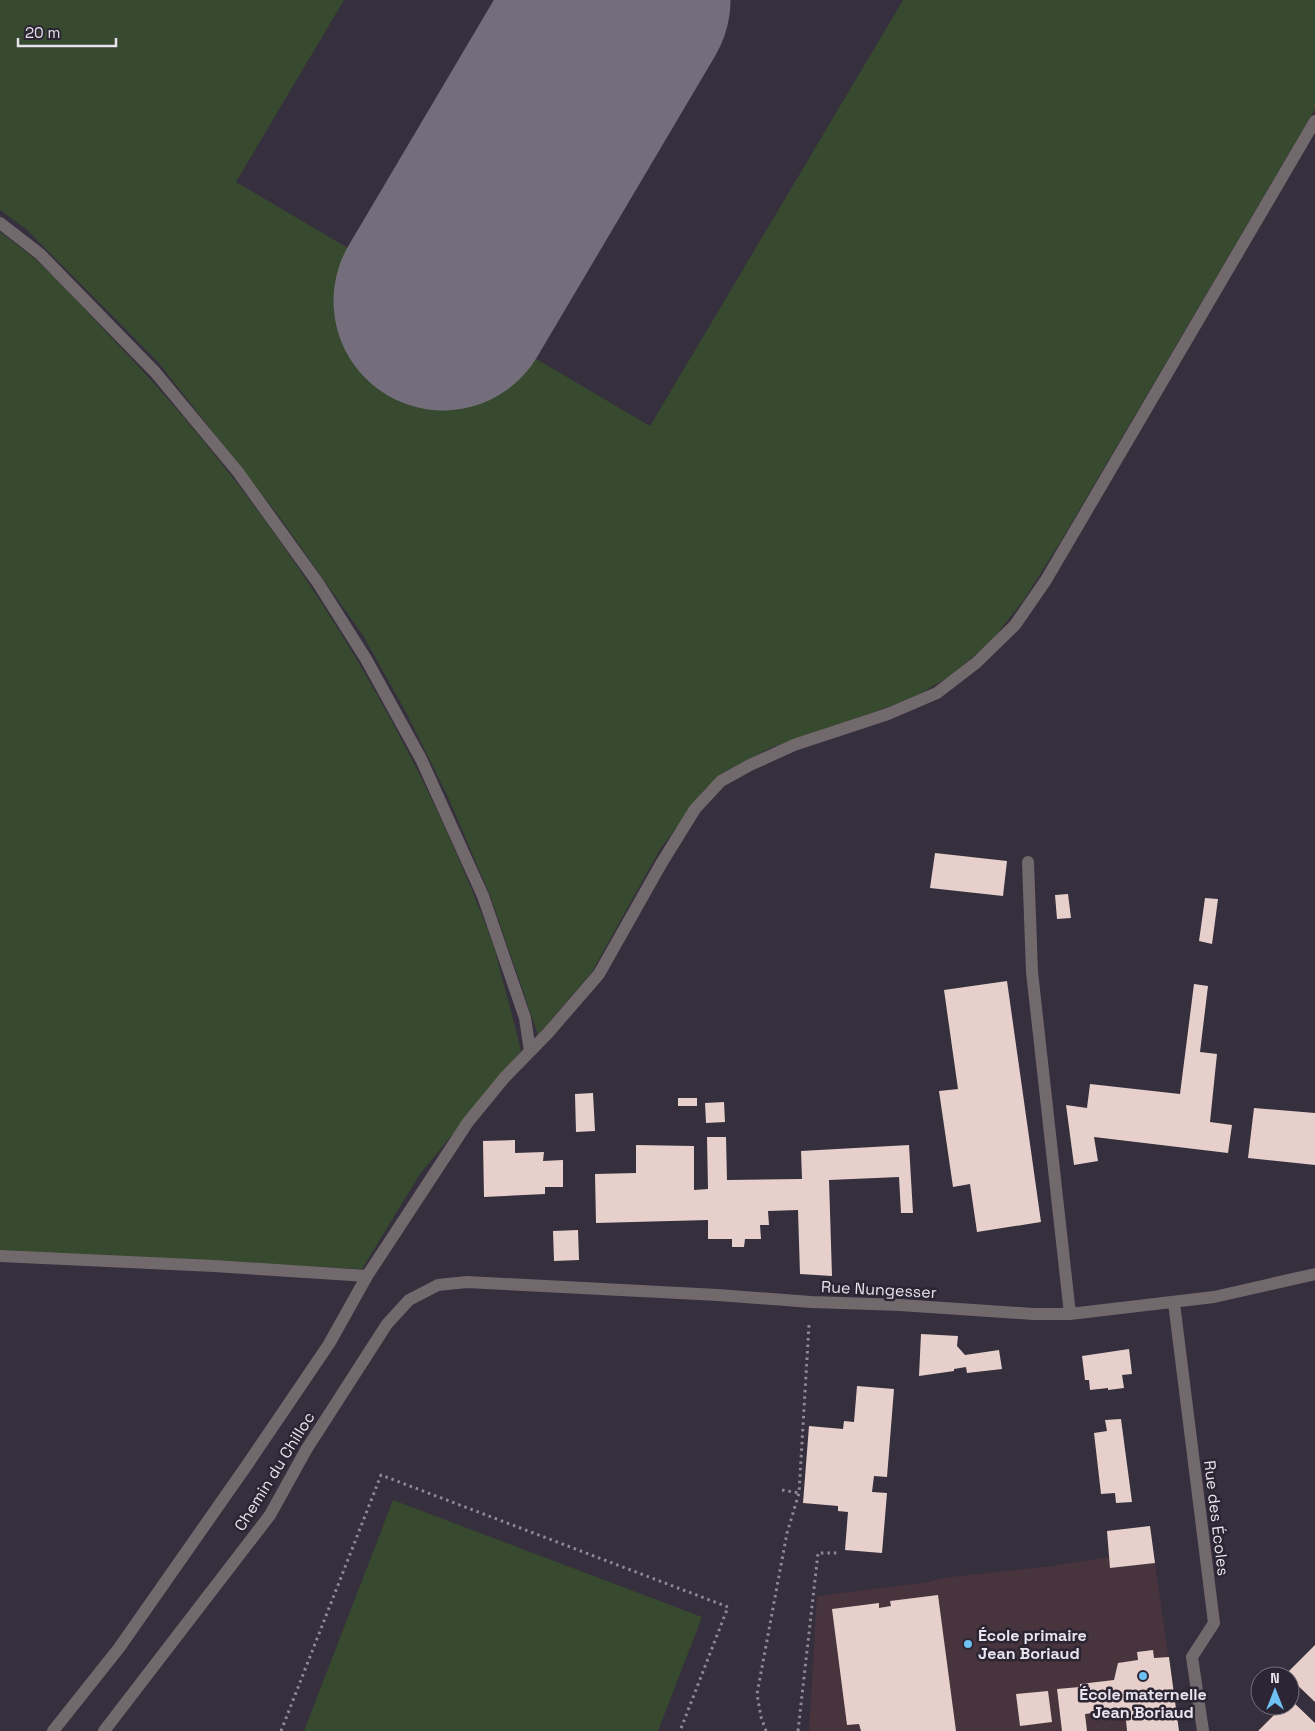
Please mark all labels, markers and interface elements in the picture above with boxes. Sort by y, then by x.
scale bar [18,15,115,47]
text: 20 m [25,23,60,42]
street label: Rue Nungesser [821,1276,937,1303]
street label: Chemin du Chilloc [229,1408,320,1535]
street label: Rue des Écoles [1199,1459,1234,1577]
place label: École primaire Jean Boriaud [978,1625,1087,1664]
marker: École primaire Jean Boriaud [962,1638,974,1650]
north arrow [1250,1666,1300,1716]
text: N [1270,1669,1280,1687]
marker: École maternelle Jean Boriaud [1137,1670,1149,1682]
place label: École maternelle Jean Boriaud [1079,1684,1207,1723]

